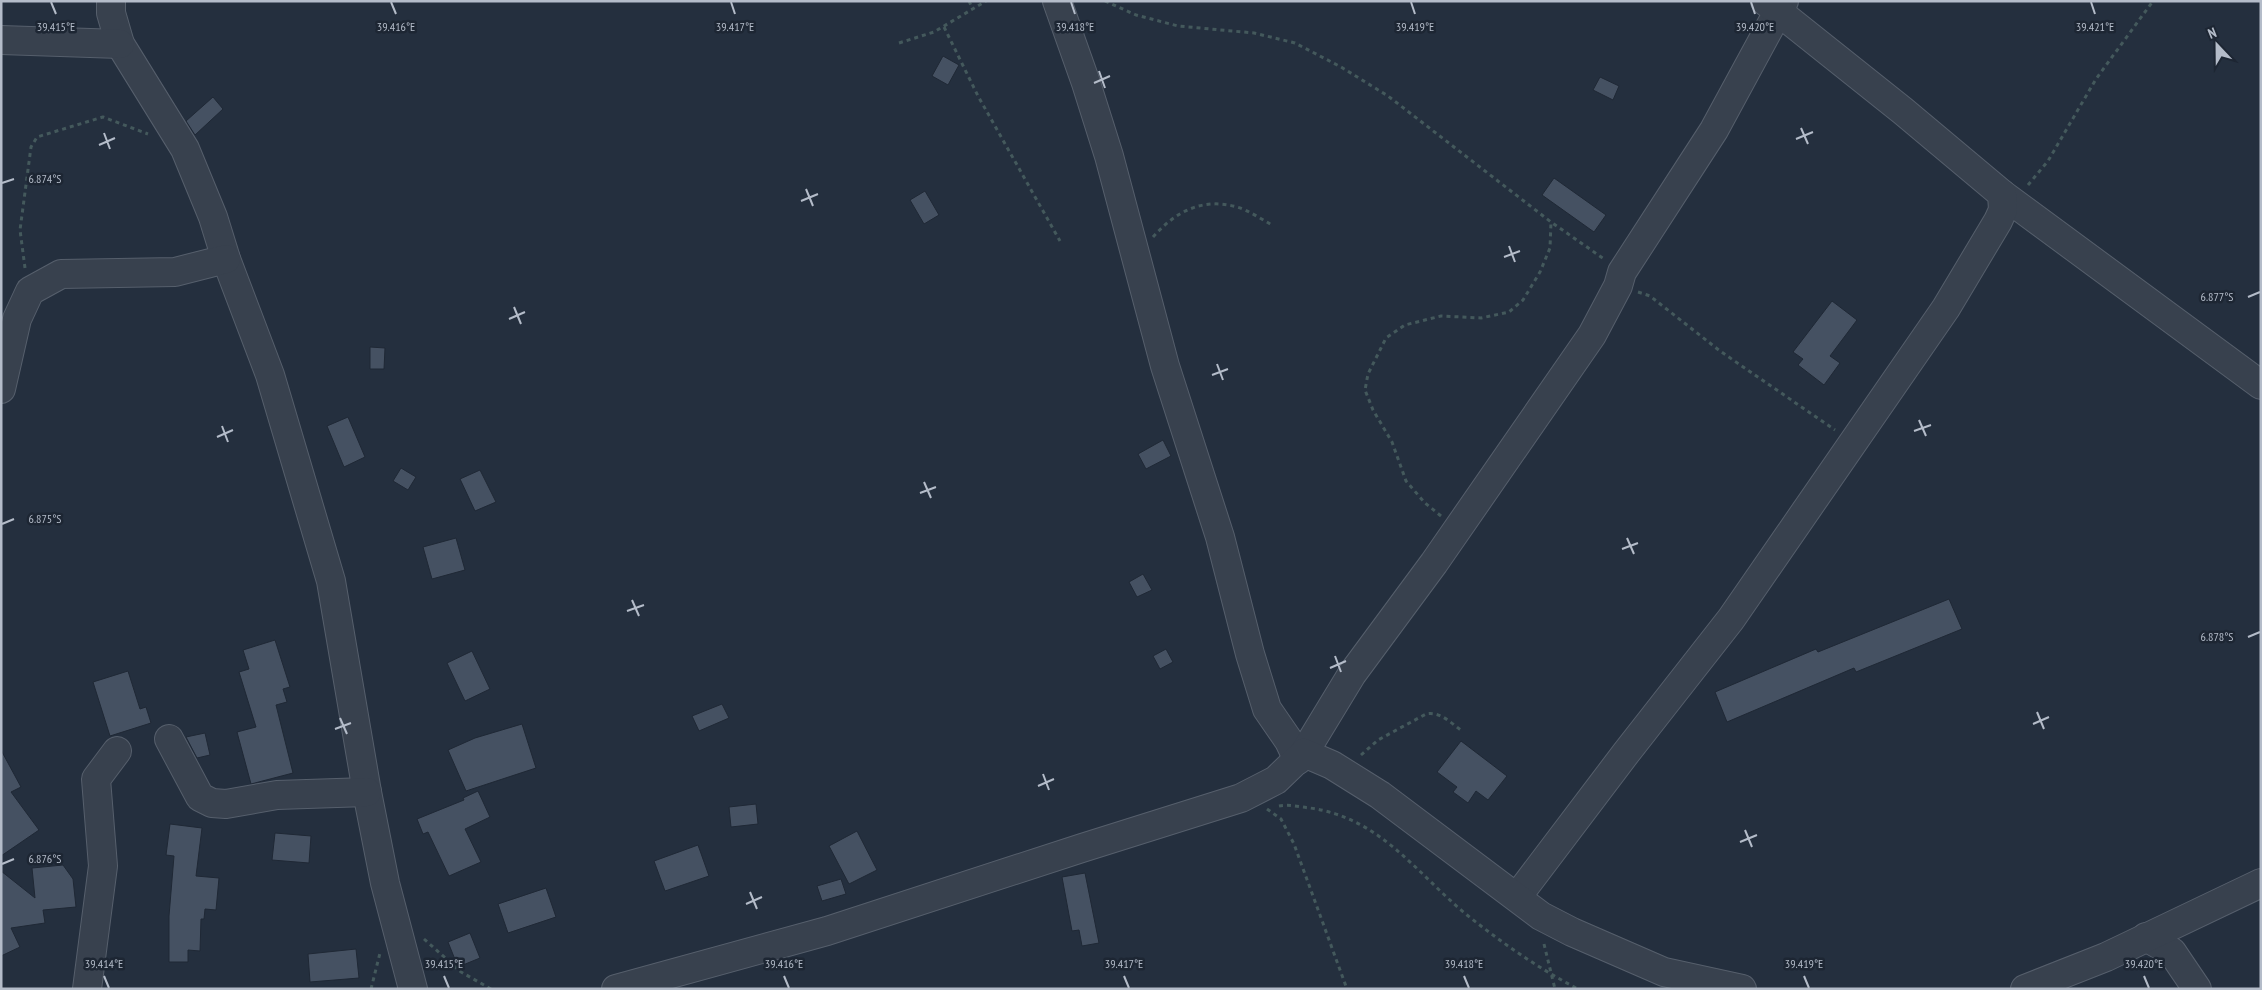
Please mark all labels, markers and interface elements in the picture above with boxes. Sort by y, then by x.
text: 39.415°E [37,19,75,34]
text: 39.416°E [377,19,415,34]
text: 39.417°E [716,19,754,34]
text: 39.418°E [1056,19,1094,34]
text: 39.419°E [1396,19,1434,34]
text: 39.420°E [1736,19,1774,34]
text: 39.421°E [2076,19,2114,34]
north arrow [2192,20,2242,70]
text: N [2205,23,2219,43]
text: 6.874°S [29,171,61,186]
text: 6.877°S [2201,289,2233,304]
text: 6.875°S [29,511,61,526]
text: 6.878°S [2201,629,2233,644]
text: 6.876°S [29,851,61,866]
text: 39.414°E [85,956,123,971]
text: 39.415°E [425,956,463,971]
text: 39.416°E [765,956,803,971]
text: 39.417°E [1105,956,1143,971]
text: 39.418°E [1445,956,1483,971]
text: 39.419°E [1785,956,1823,971]
text: 39.420°E [2125,956,2163,971]

